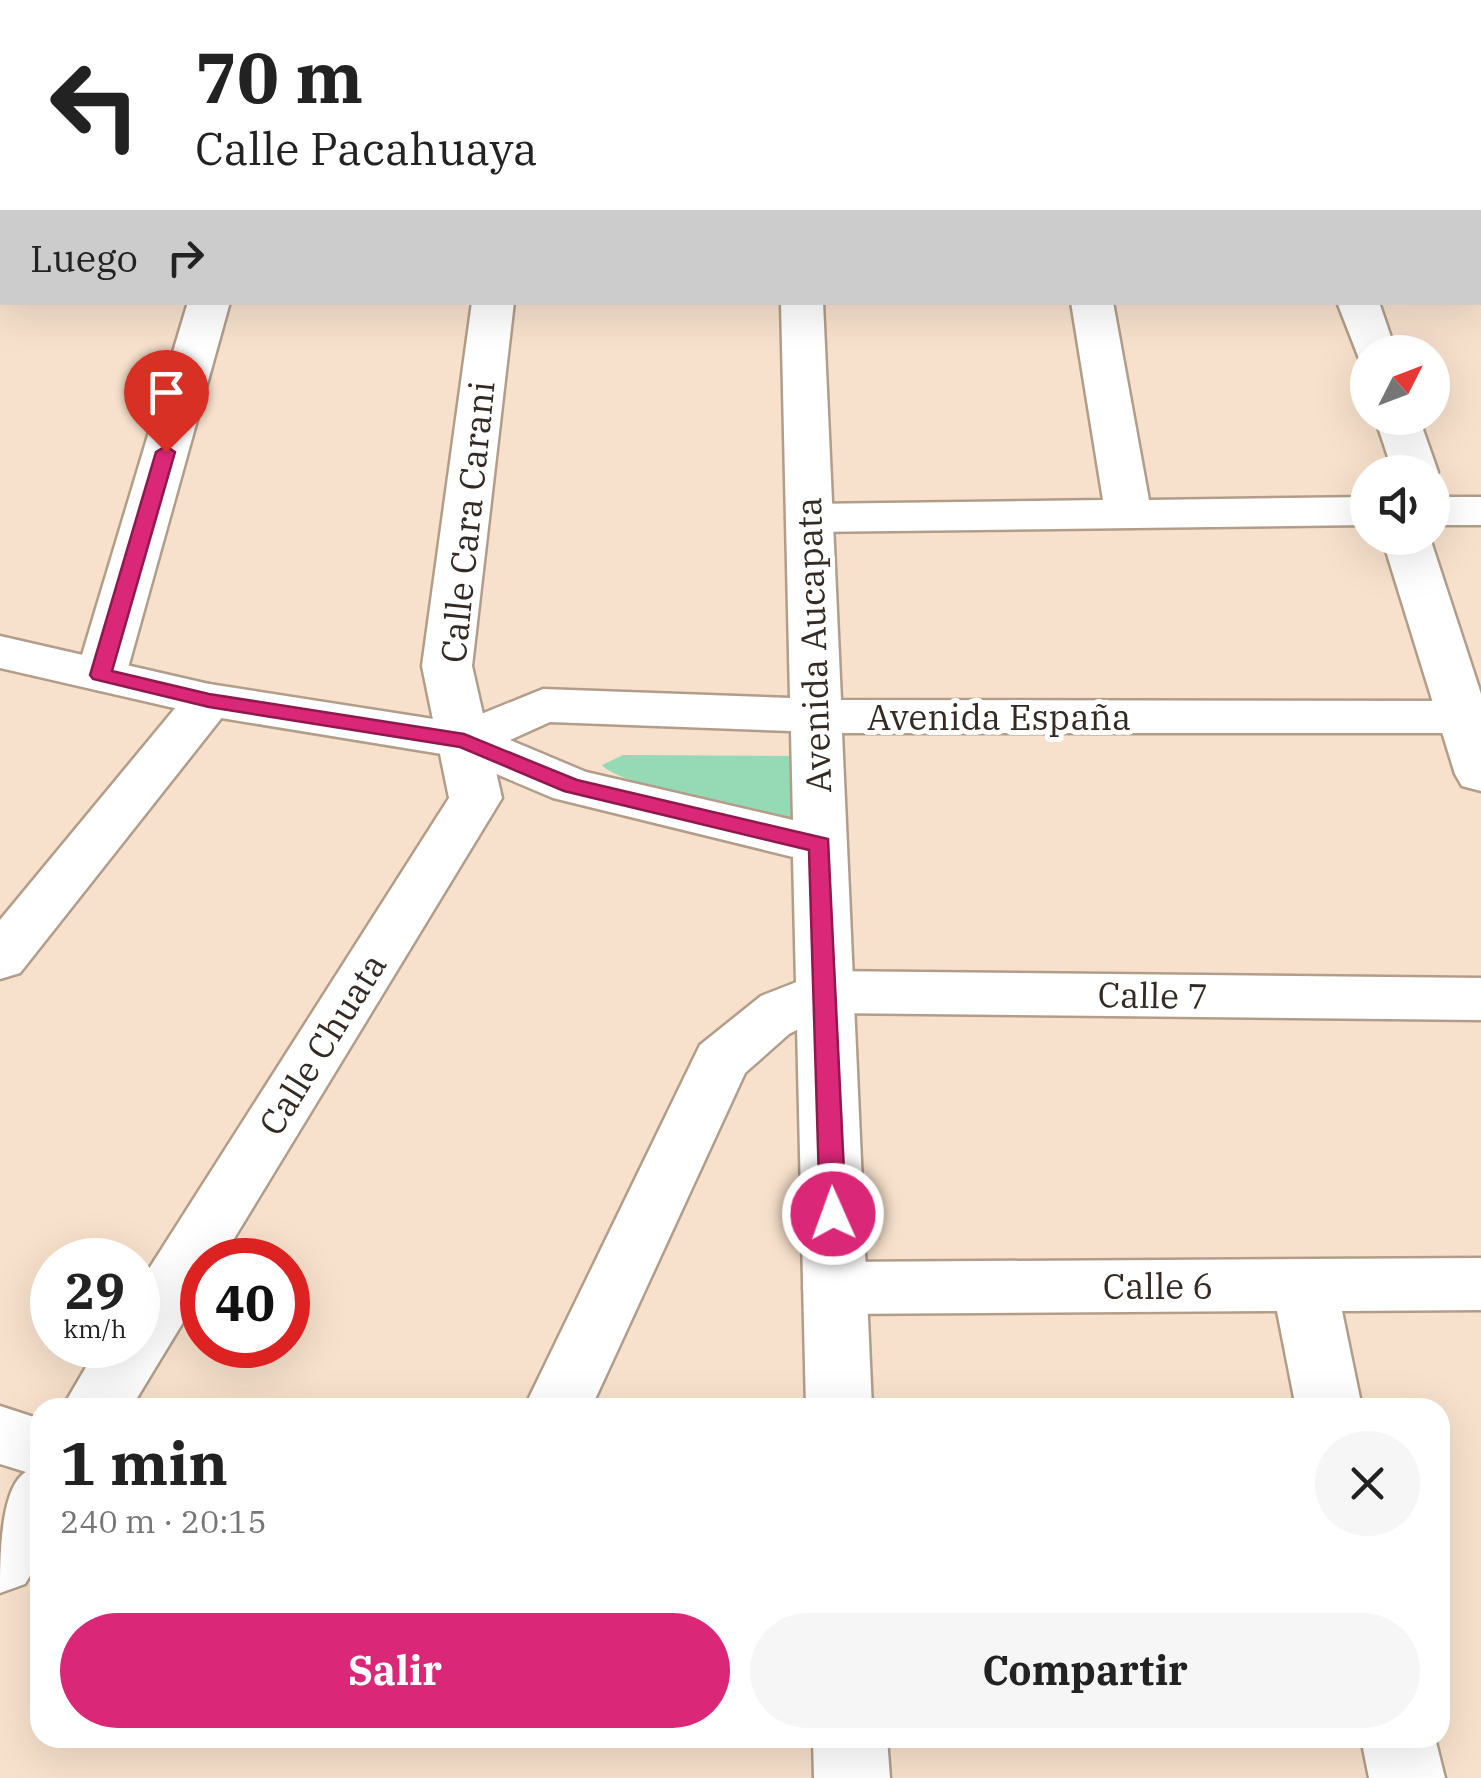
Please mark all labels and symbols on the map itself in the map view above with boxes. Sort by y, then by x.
north arrow [1350,335,1450,435]
pin [124,350,209,453]
street label: Calle Cara Carani [429,379,505,665]
street label: Avenida Aucapata [785,496,841,794]
street label: Avenida España [867,694,1131,740]
street label: Calle Chuata [248,945,396,1143]
street label: Calle 7 [1097,971,1209,1019]
position arrow [781,1162,885,1266]
speed limit sign: 40 [180,1238,310,1368]
street label: Calle 6 [1103,1263,1213,1309]

